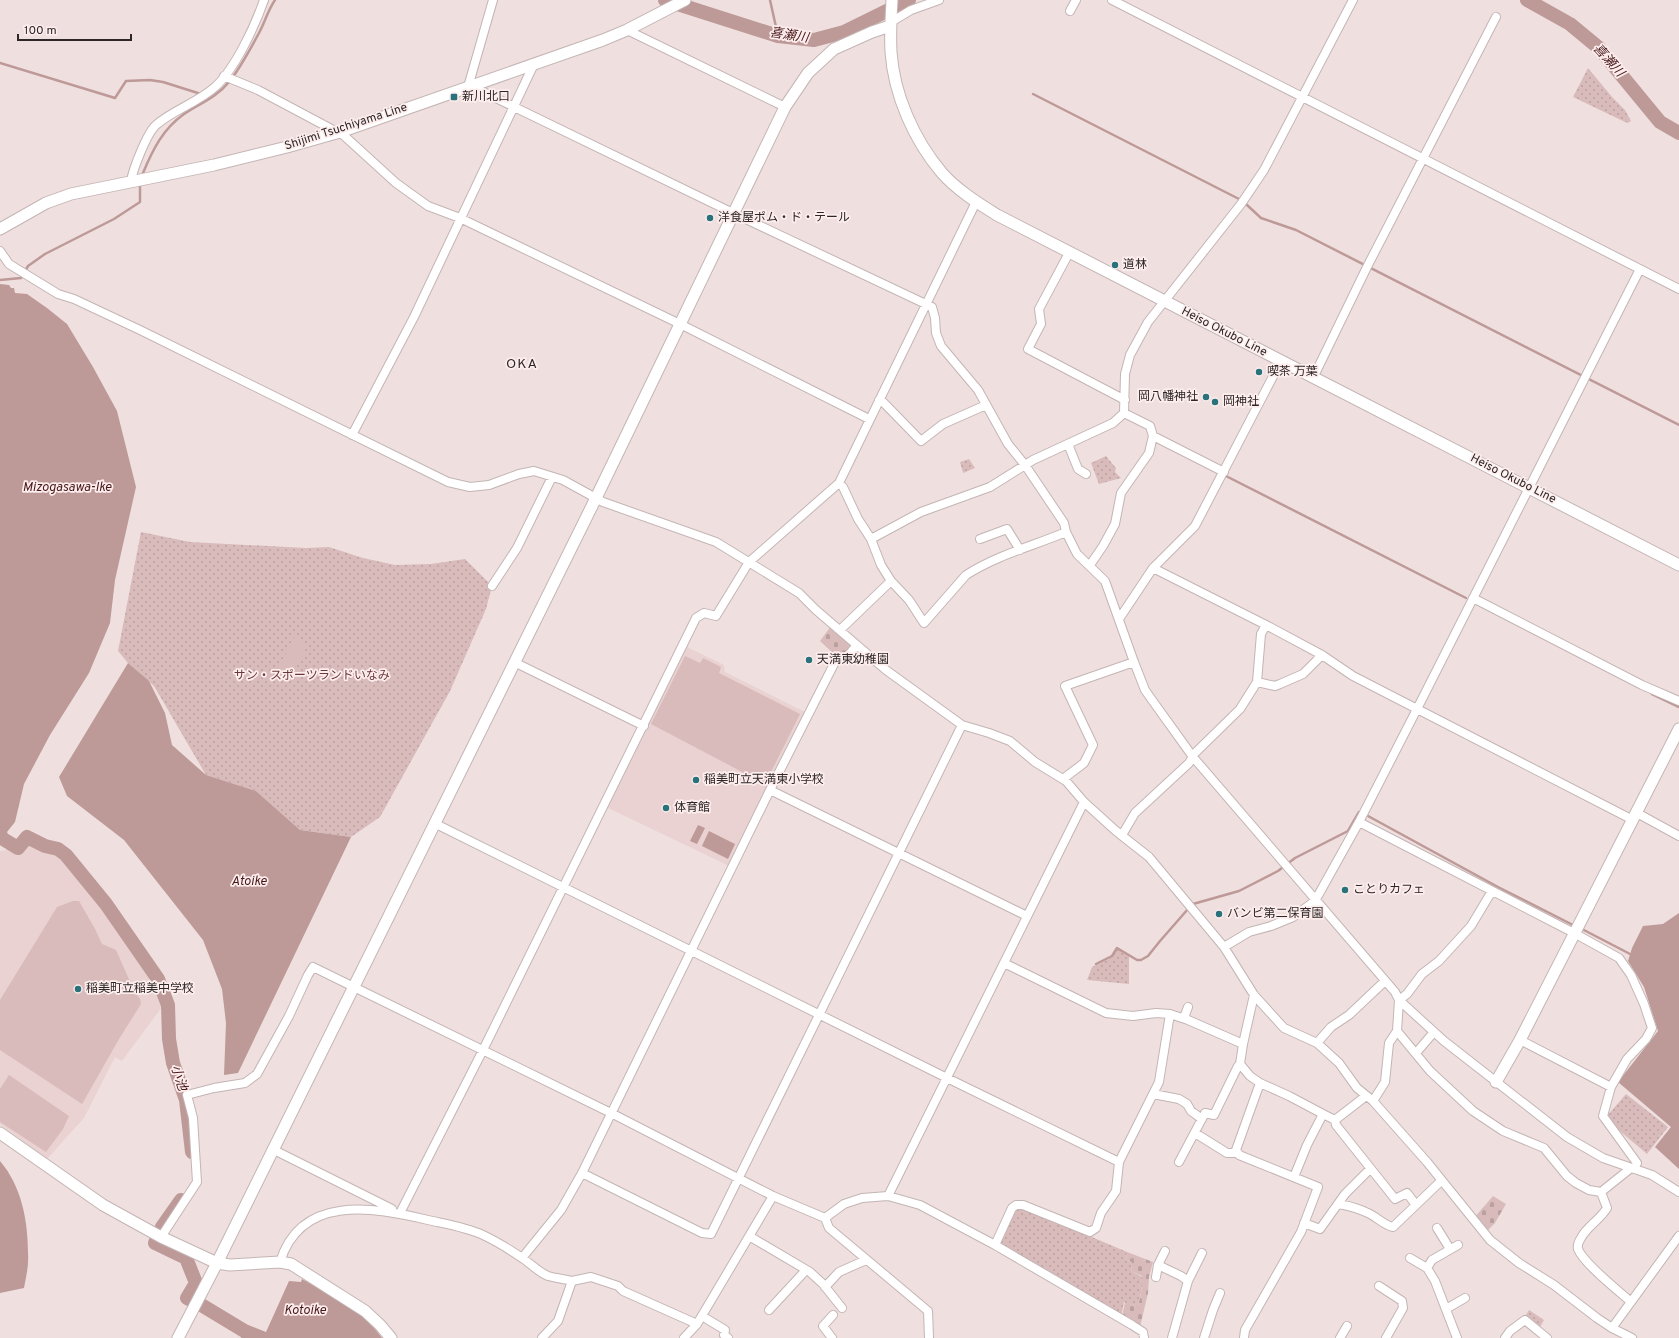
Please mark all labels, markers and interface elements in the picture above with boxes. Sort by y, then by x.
scale bar [18,16,131,42]
text: 100 m [24,23,57,39]
water label: 喜瀬川 [768,25,811,47]
water label: 喜瀬川 [1589,41,1628,82]
place label: 新川北口 [462,89,510,105]
marker: 新川北口 [449,92,459,102]
street label: Shijimi Tsuchiyama Line [283,100,409,154]
place label: 洋食屋ポム・ド・テール [718,210,850,226]
marker: 洋食屋ポム・ド・テール [705,213,715,223]
place label: 道林 [1123,257,1147,273]
marker: 道林 [1110,260,1120,270]
street label: Heiso Okubo Line [1178,303,1270,361]
district label: OKA [506,356,538,373]
place label: 喫茶 万葉 [1267,364,1318,380]
marker: 喫茶 万葉 [1254,367,1264,377]
place label: 岡八幡神社 [1138,389,1198,405]
marker: 岡八幡神社 [1201,392,1211,402]
place label: 岡神社 [1223,394,1259,410]
marker: 岡神社 [1210,397,1220,407]
street label: Heiso Okubo Line [1467,450,1559,508]
water label: Mizogasawa-Ike [22,480,112,496]
place label: 天満東幼稚園 [817,652,889,668]
marker: 天満東幼稚園 [804,655,814,665]
park label: サン・スポーツランドいなみ [234,668,390,684]
place label: 稲美町立天満東小学校 [704,772,824,788]
marker: 稲美町立天満東小学校 [691,775,701,785]
place label: 体育館 [674,800,710,816]
marker: 体育館 [661,803,671,813]
water label: Atoike [231,874,267,890]
place label: ことりカフェ [1353,882,1425,898]
marker: ことりカフェ [1340,885,1350,895]
place label: バンビ第二保育園 [1227,906,1324,922]
marker: バンビ第二保育園 [1214,909,1224,919]
place label: 稲美町立稲美中学校 [86,981,194,997]
marker: 稲美町立稲美中学校 [73,984,83,994]
water label: 小池 [166,1063,190,1095]
water label: Kotoike [284,1303,326,1319]

